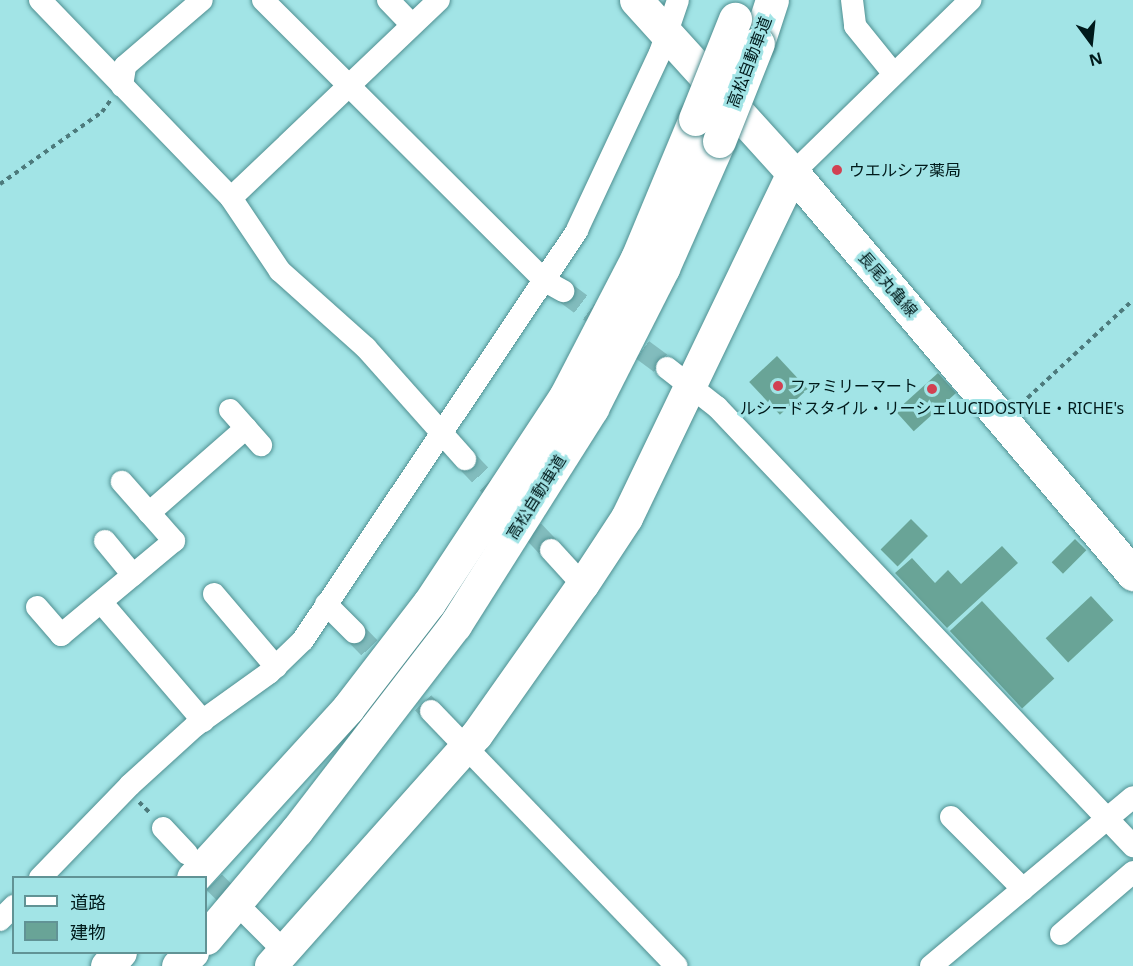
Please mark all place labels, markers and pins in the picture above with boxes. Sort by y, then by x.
place label: ウエルシア薬局 [849,160,961,180]
marker: ウエルシア薬局 [830,163,844,177]
place label: ファミリーマート [790,376,918,396]
marker: ファミリーマート [771,379,785,393]
marker: ルシードスタイル・リーシェLUCIDOSTYLE・RICHE's [925,382,939,396]
place label: ルシードスタイル・リーシェLUCIDOSTYLE・RICHE's [740,398,1124,418]

